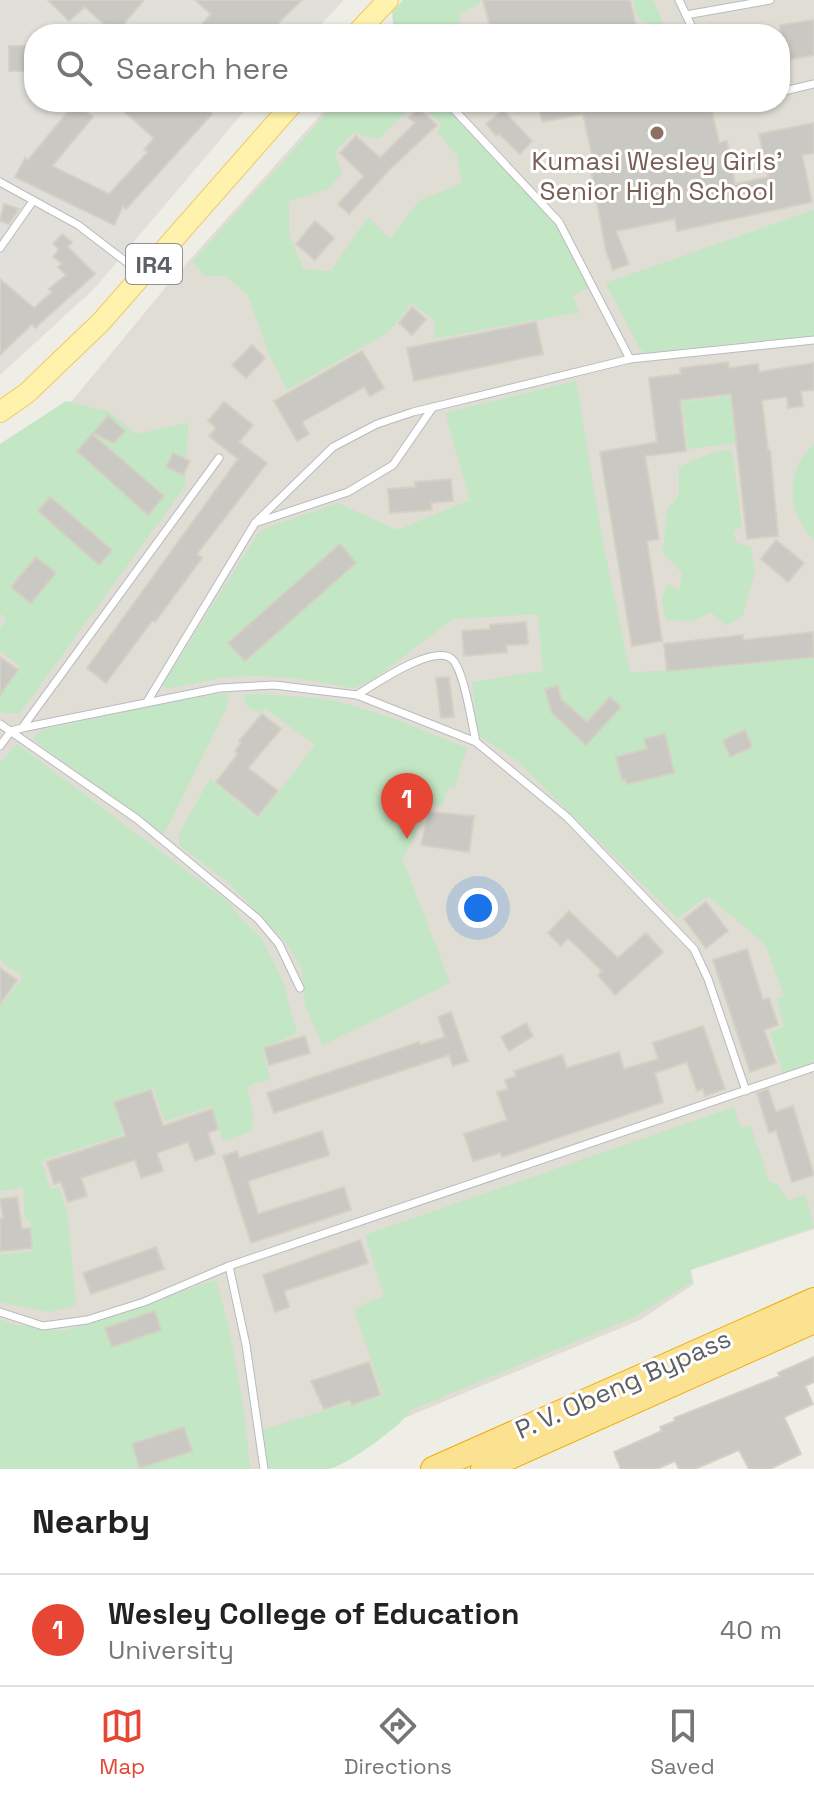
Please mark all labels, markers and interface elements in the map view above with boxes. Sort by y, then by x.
search box [24,24,790,112]
icon: search [52,46,96,90]
text: Search here [116,49,289,88]
marker: Kumasi Wesley Girls' Senior High School [648,124,666,142]
place label: Kumasi Wesley Girls' Senior High School [532,144,782,208]
road number: IR4 [126,244,182,284]
pin: 1 [381,773,433,839]
your location [458,888,498,928]
street label: P. V. Obeng Bypass [510,1321,736,1447]
text: Nearby [32,1500,150,1543]
text: Wesley College of Education [108,1594,519,1633]
text: 1 [52,1613,64,1647]
text: 40 m [720,1613,782,1647]
text: University [108,1633,234,1667]
tab: Map [99,1704,145,1780]
tab: Directions [344,1704,452,1780]
tab: Saved [650,1704,715,1780]

